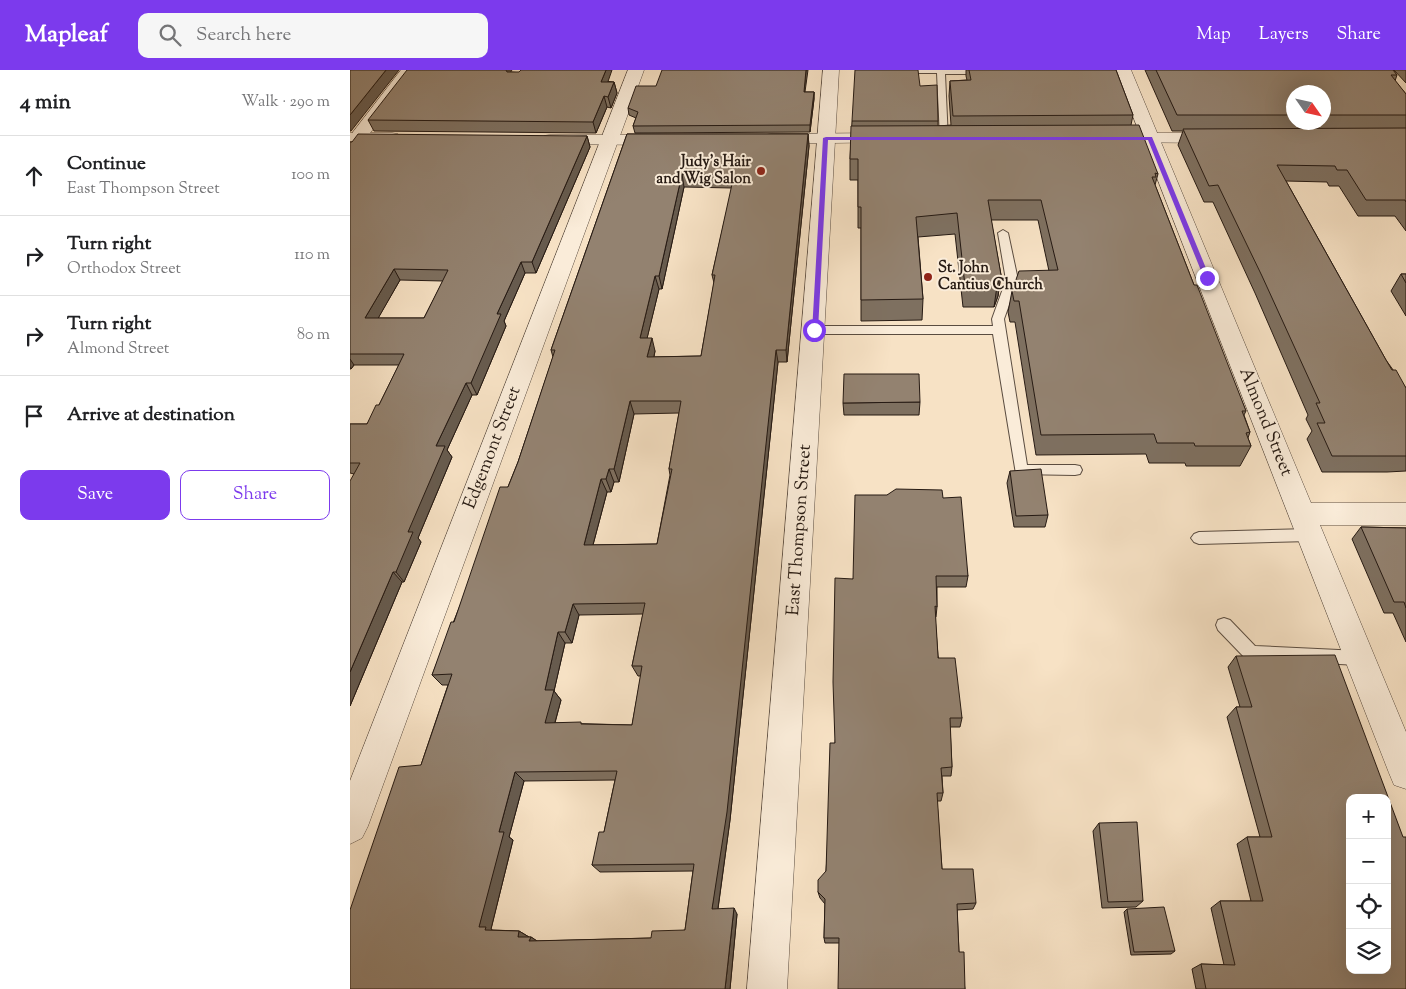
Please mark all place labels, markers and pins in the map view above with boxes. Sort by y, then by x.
place label: Judy's Hair and Wig Salon [656,152,751,190]
marker: Judy's Hair and Wig Salon [755,165,767,177]
place label: St. John Cantius Church [938,258,1043,296]
marker: St. John Cantius Church [922,271,934,283]

